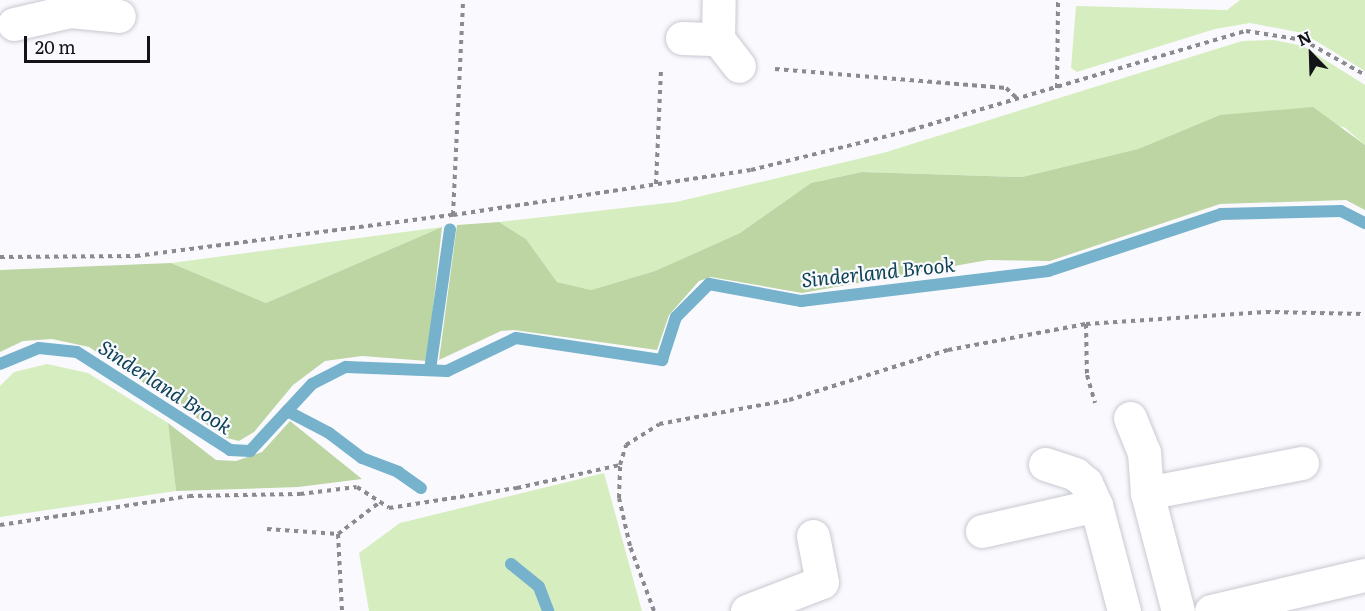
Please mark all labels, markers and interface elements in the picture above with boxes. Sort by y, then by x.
scale bar [27,24,153,62]
north arrow [1281,24,1341,84]
text: N [1293,24,1315,51]
text: 20 m [35,33,76,60]
water label: Sinderland Brook [800,251,956,291]
water label: Sinderland Brook [95,334,237,438]

